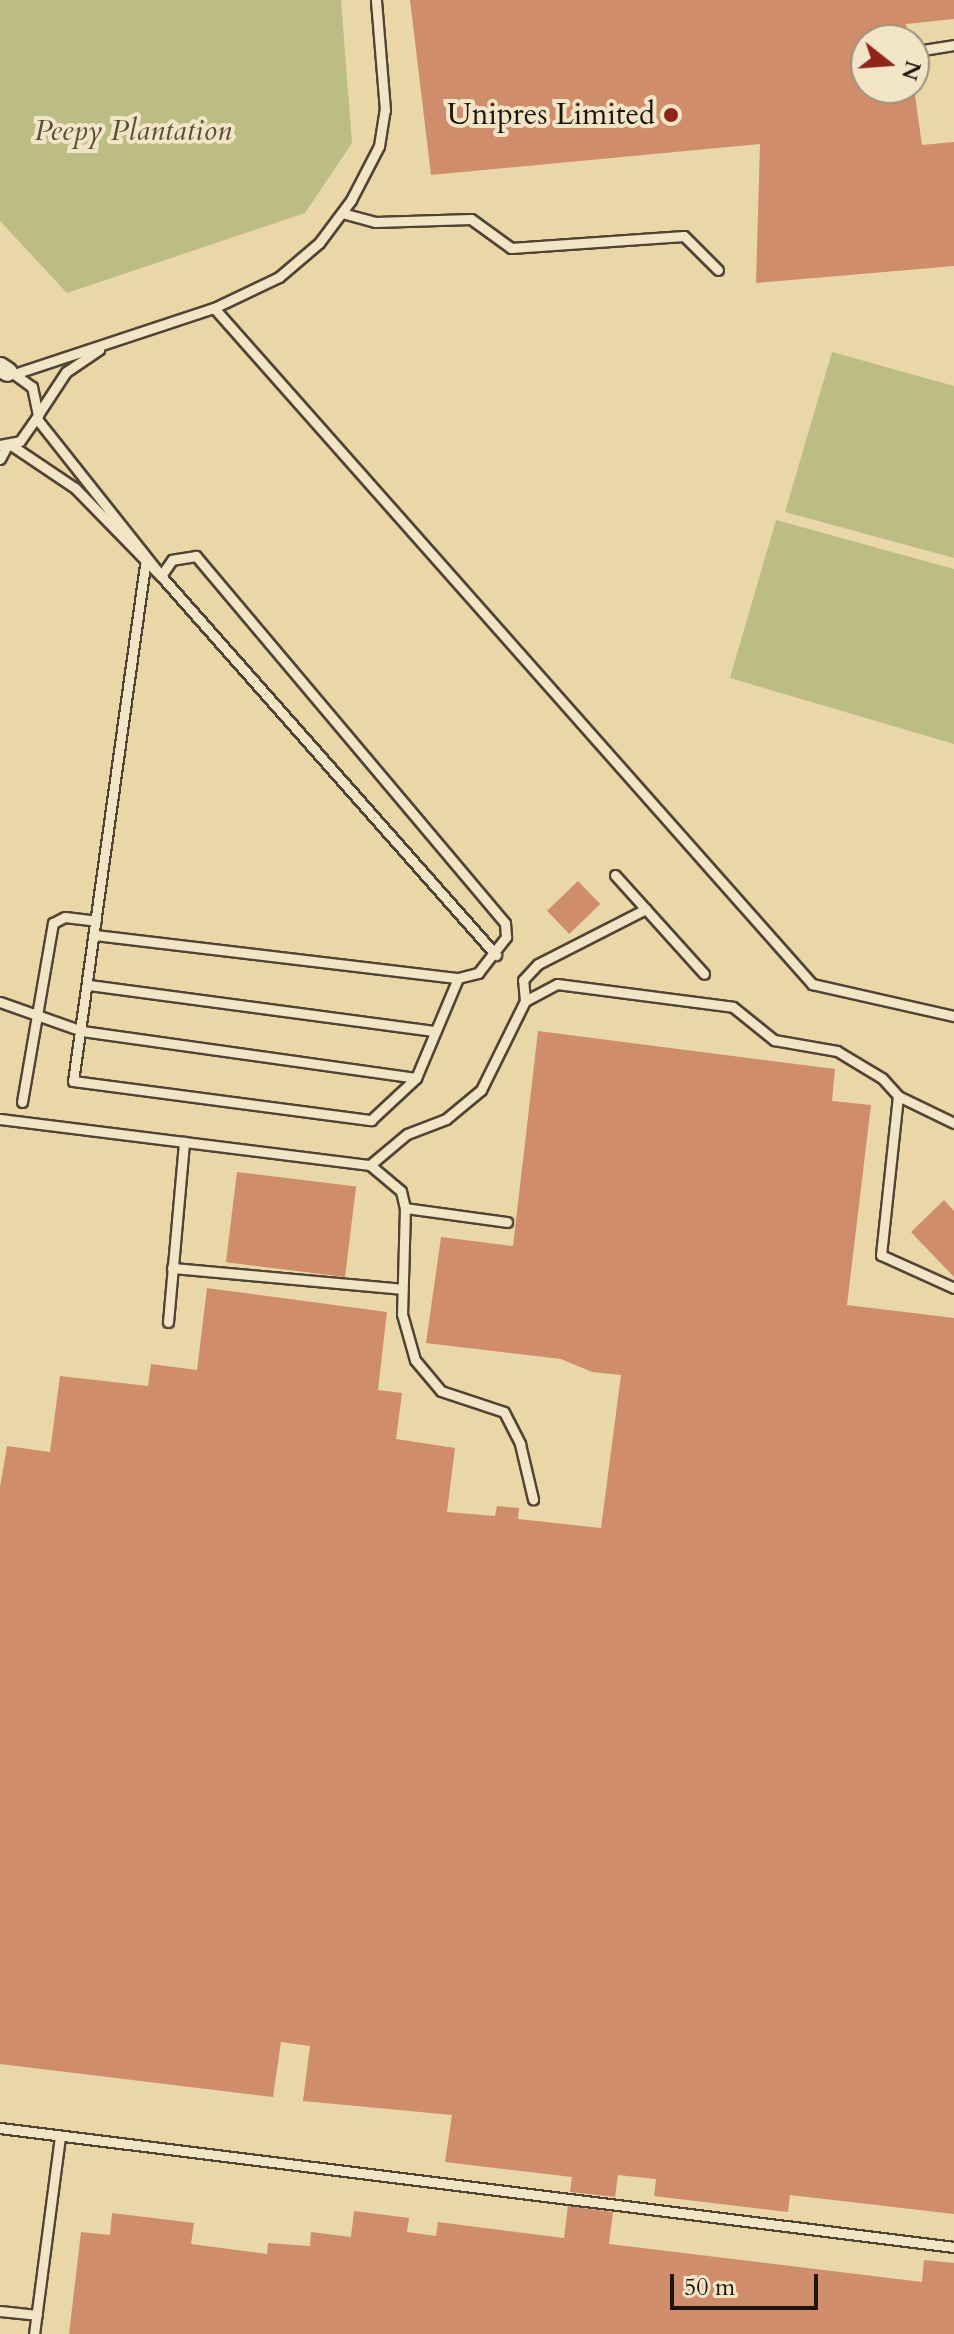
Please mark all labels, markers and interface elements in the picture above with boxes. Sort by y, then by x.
north arrow [850,24,930,104]
text: N [894,57,928,84]
place label: Unipres Limited [447,97,655,133]
marker: Unipres Limited [662,106,680,124]
park label: Peepy Plantation [34,113,232,149]
scale bar [674,2258,822,2308]
text: 50 m [684,2271,735,2304]

